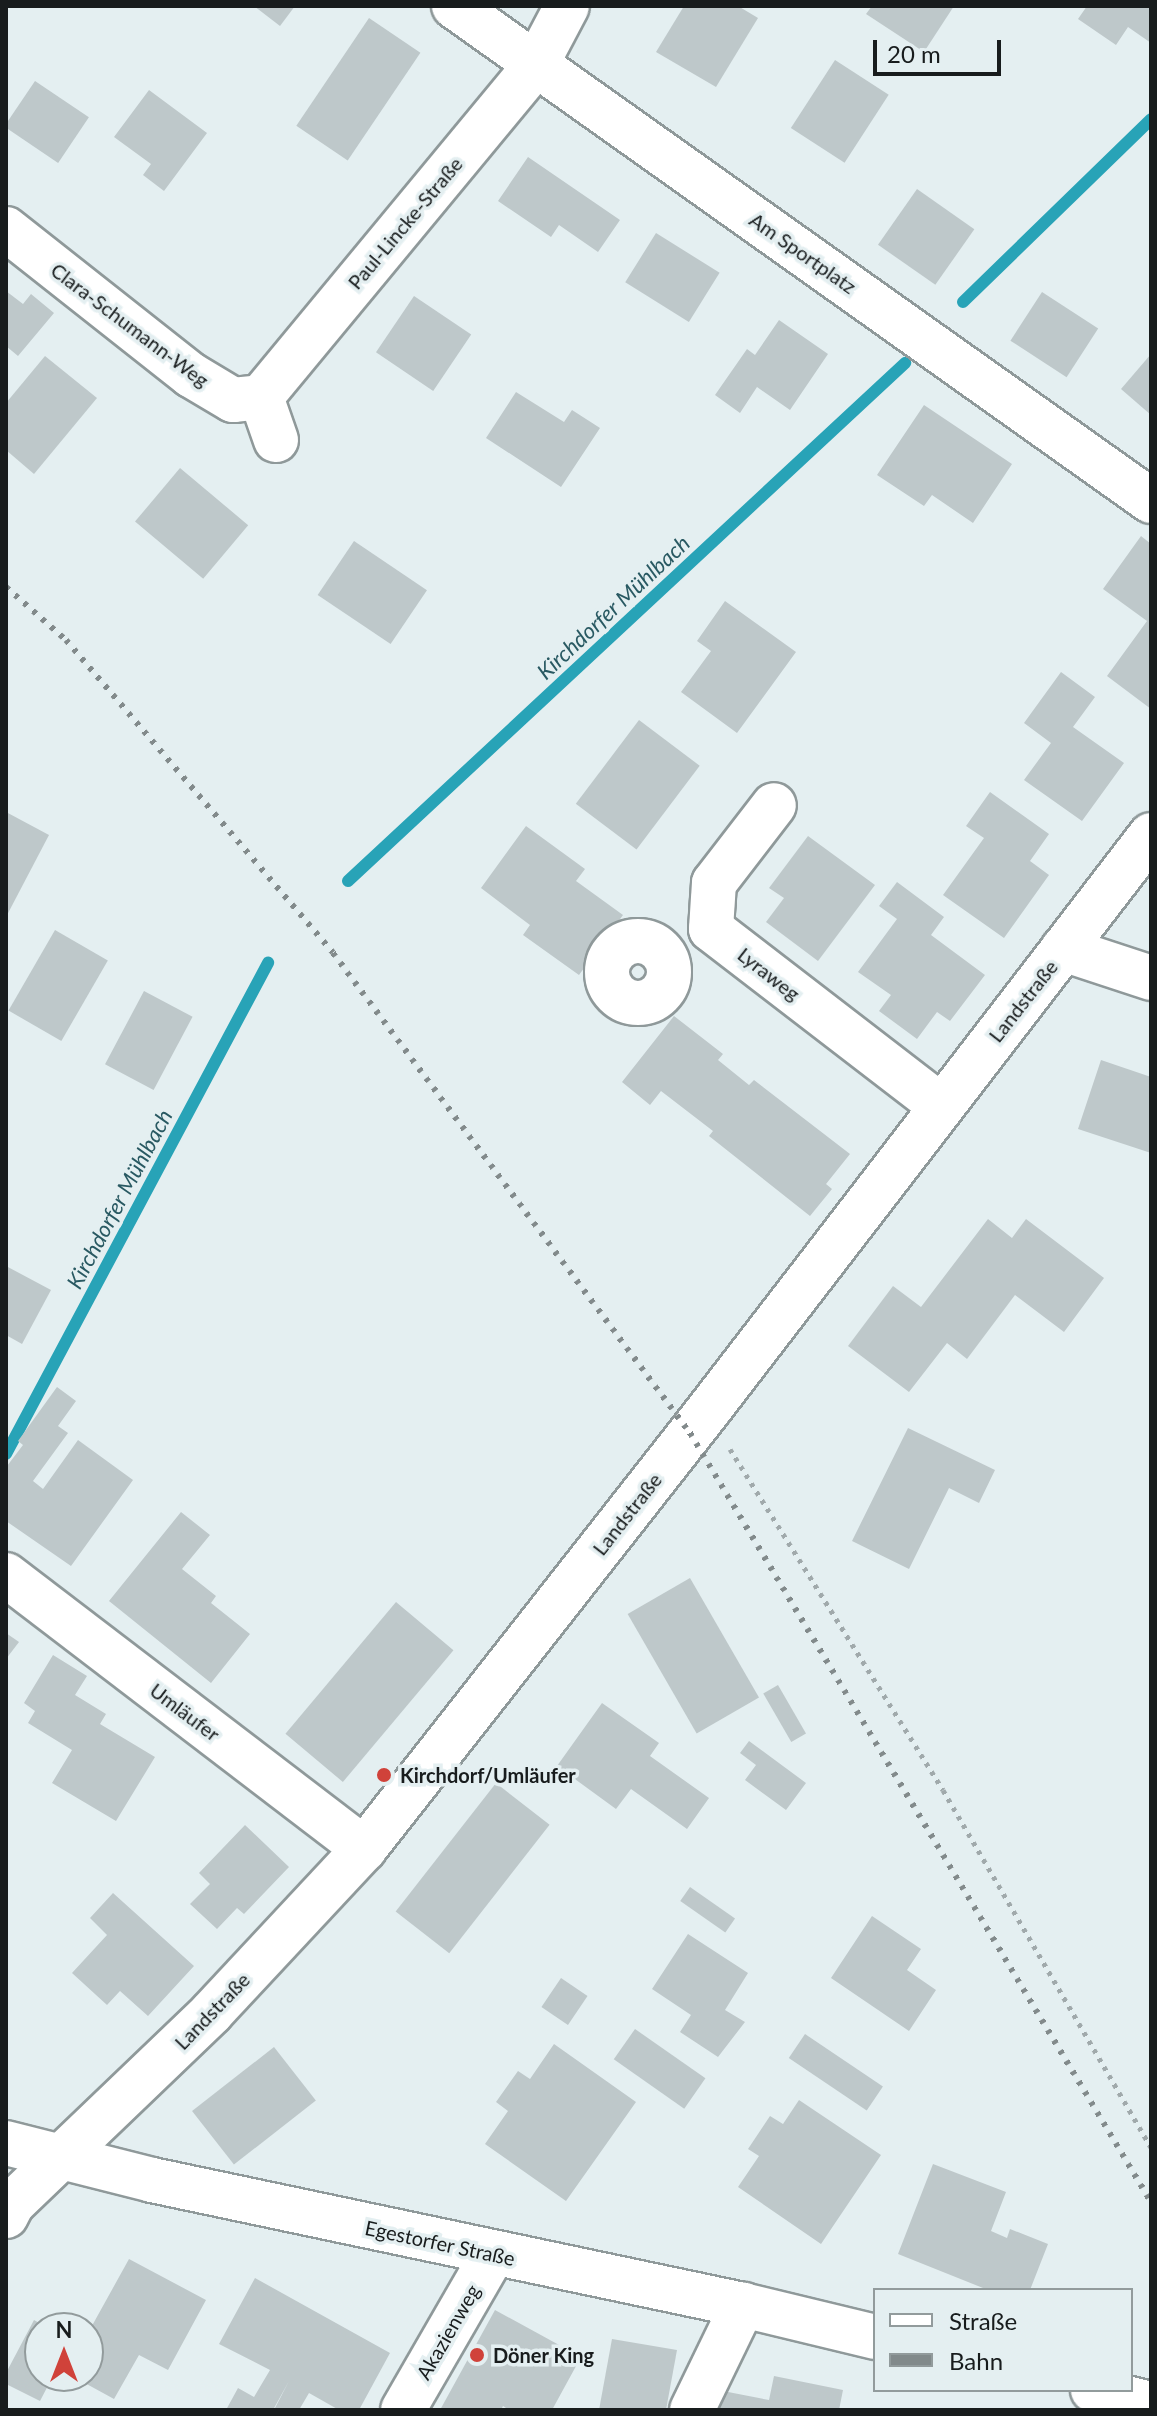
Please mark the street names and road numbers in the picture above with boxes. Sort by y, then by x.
street label: Paul-Lincke-Straße [343,152,467,294]
street label: Am Sportplatz [745,207,861,299]
street label: Clara-Schumann-Weg [46,258,214,392]
street label: Lyraweg [733,942,805,1006]
street label: Landstraße [983,955,1063,1047]
street label: Landstraße [587,1468,667,1560]
street label: Umläufer [145,1678,225,1746]
street label: Landstraße [169,1968,255,2054]
street label: Egestorfer Straße [363,2215,517,2271]
street label: Akazienweg [411,2280,485,2384]

